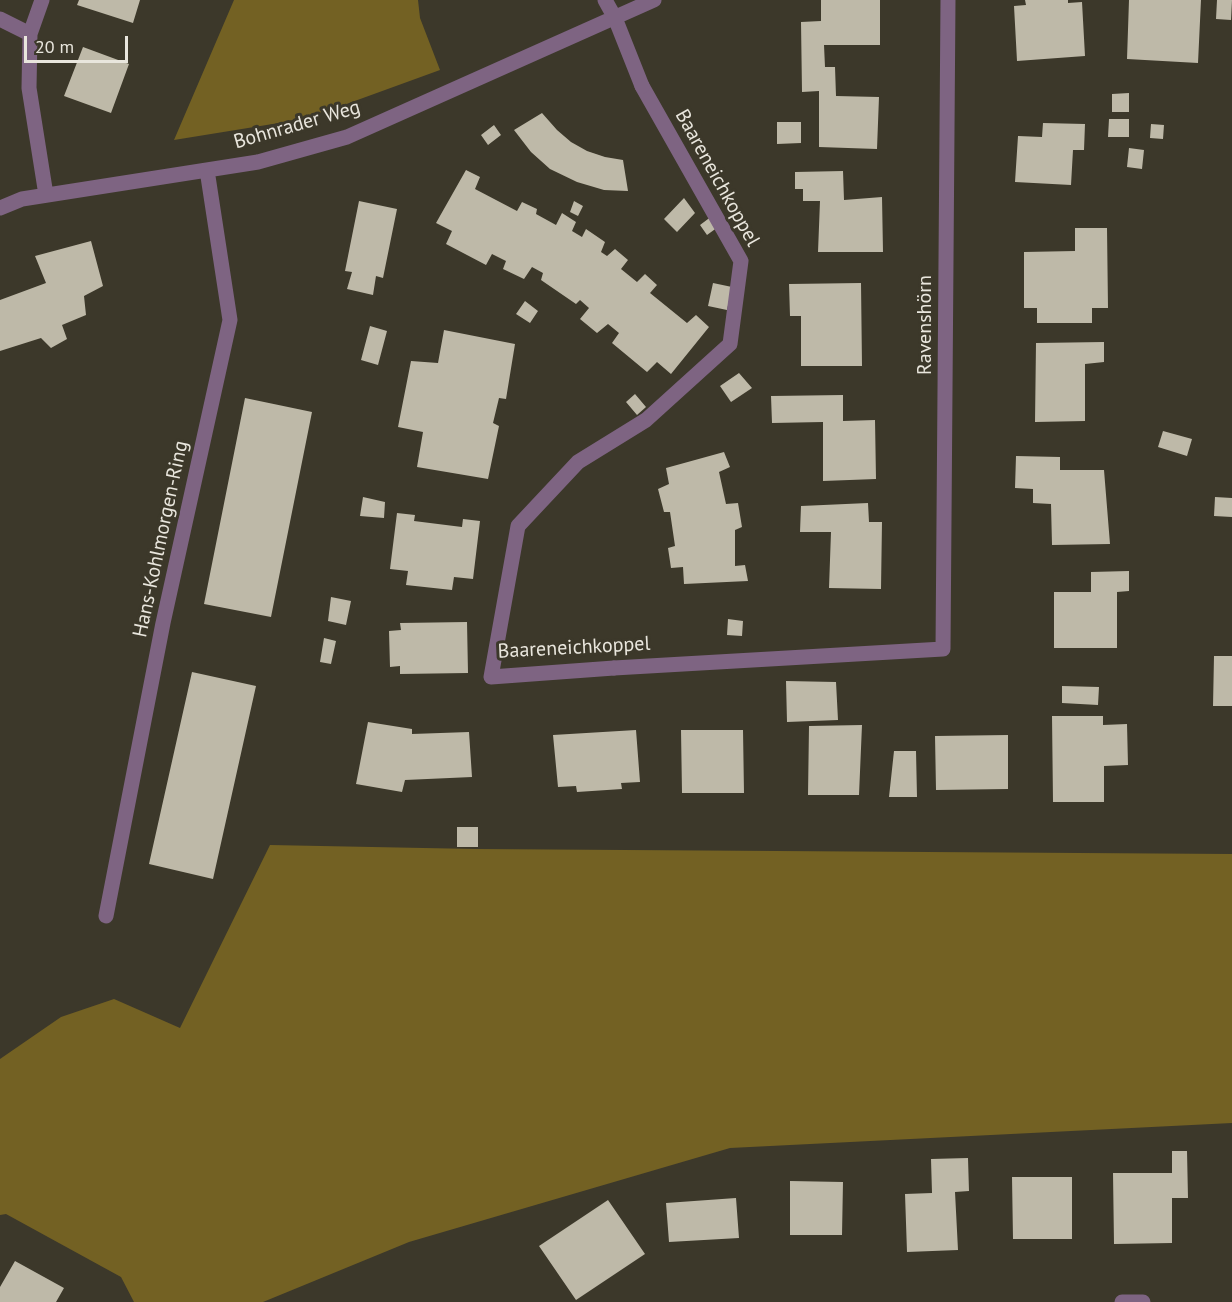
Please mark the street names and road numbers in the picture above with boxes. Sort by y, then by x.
street label: Bohnrader Weg [231,95,363,155]
street label: Baareneichkoppel [670,105,764,251]
street label: Ravenshörn [913,275,937,375]
street label: Hans-Kohlmorgen-Ring [128,438,194,640]
street label: Baareneichkoppel [497,632,651,664]

